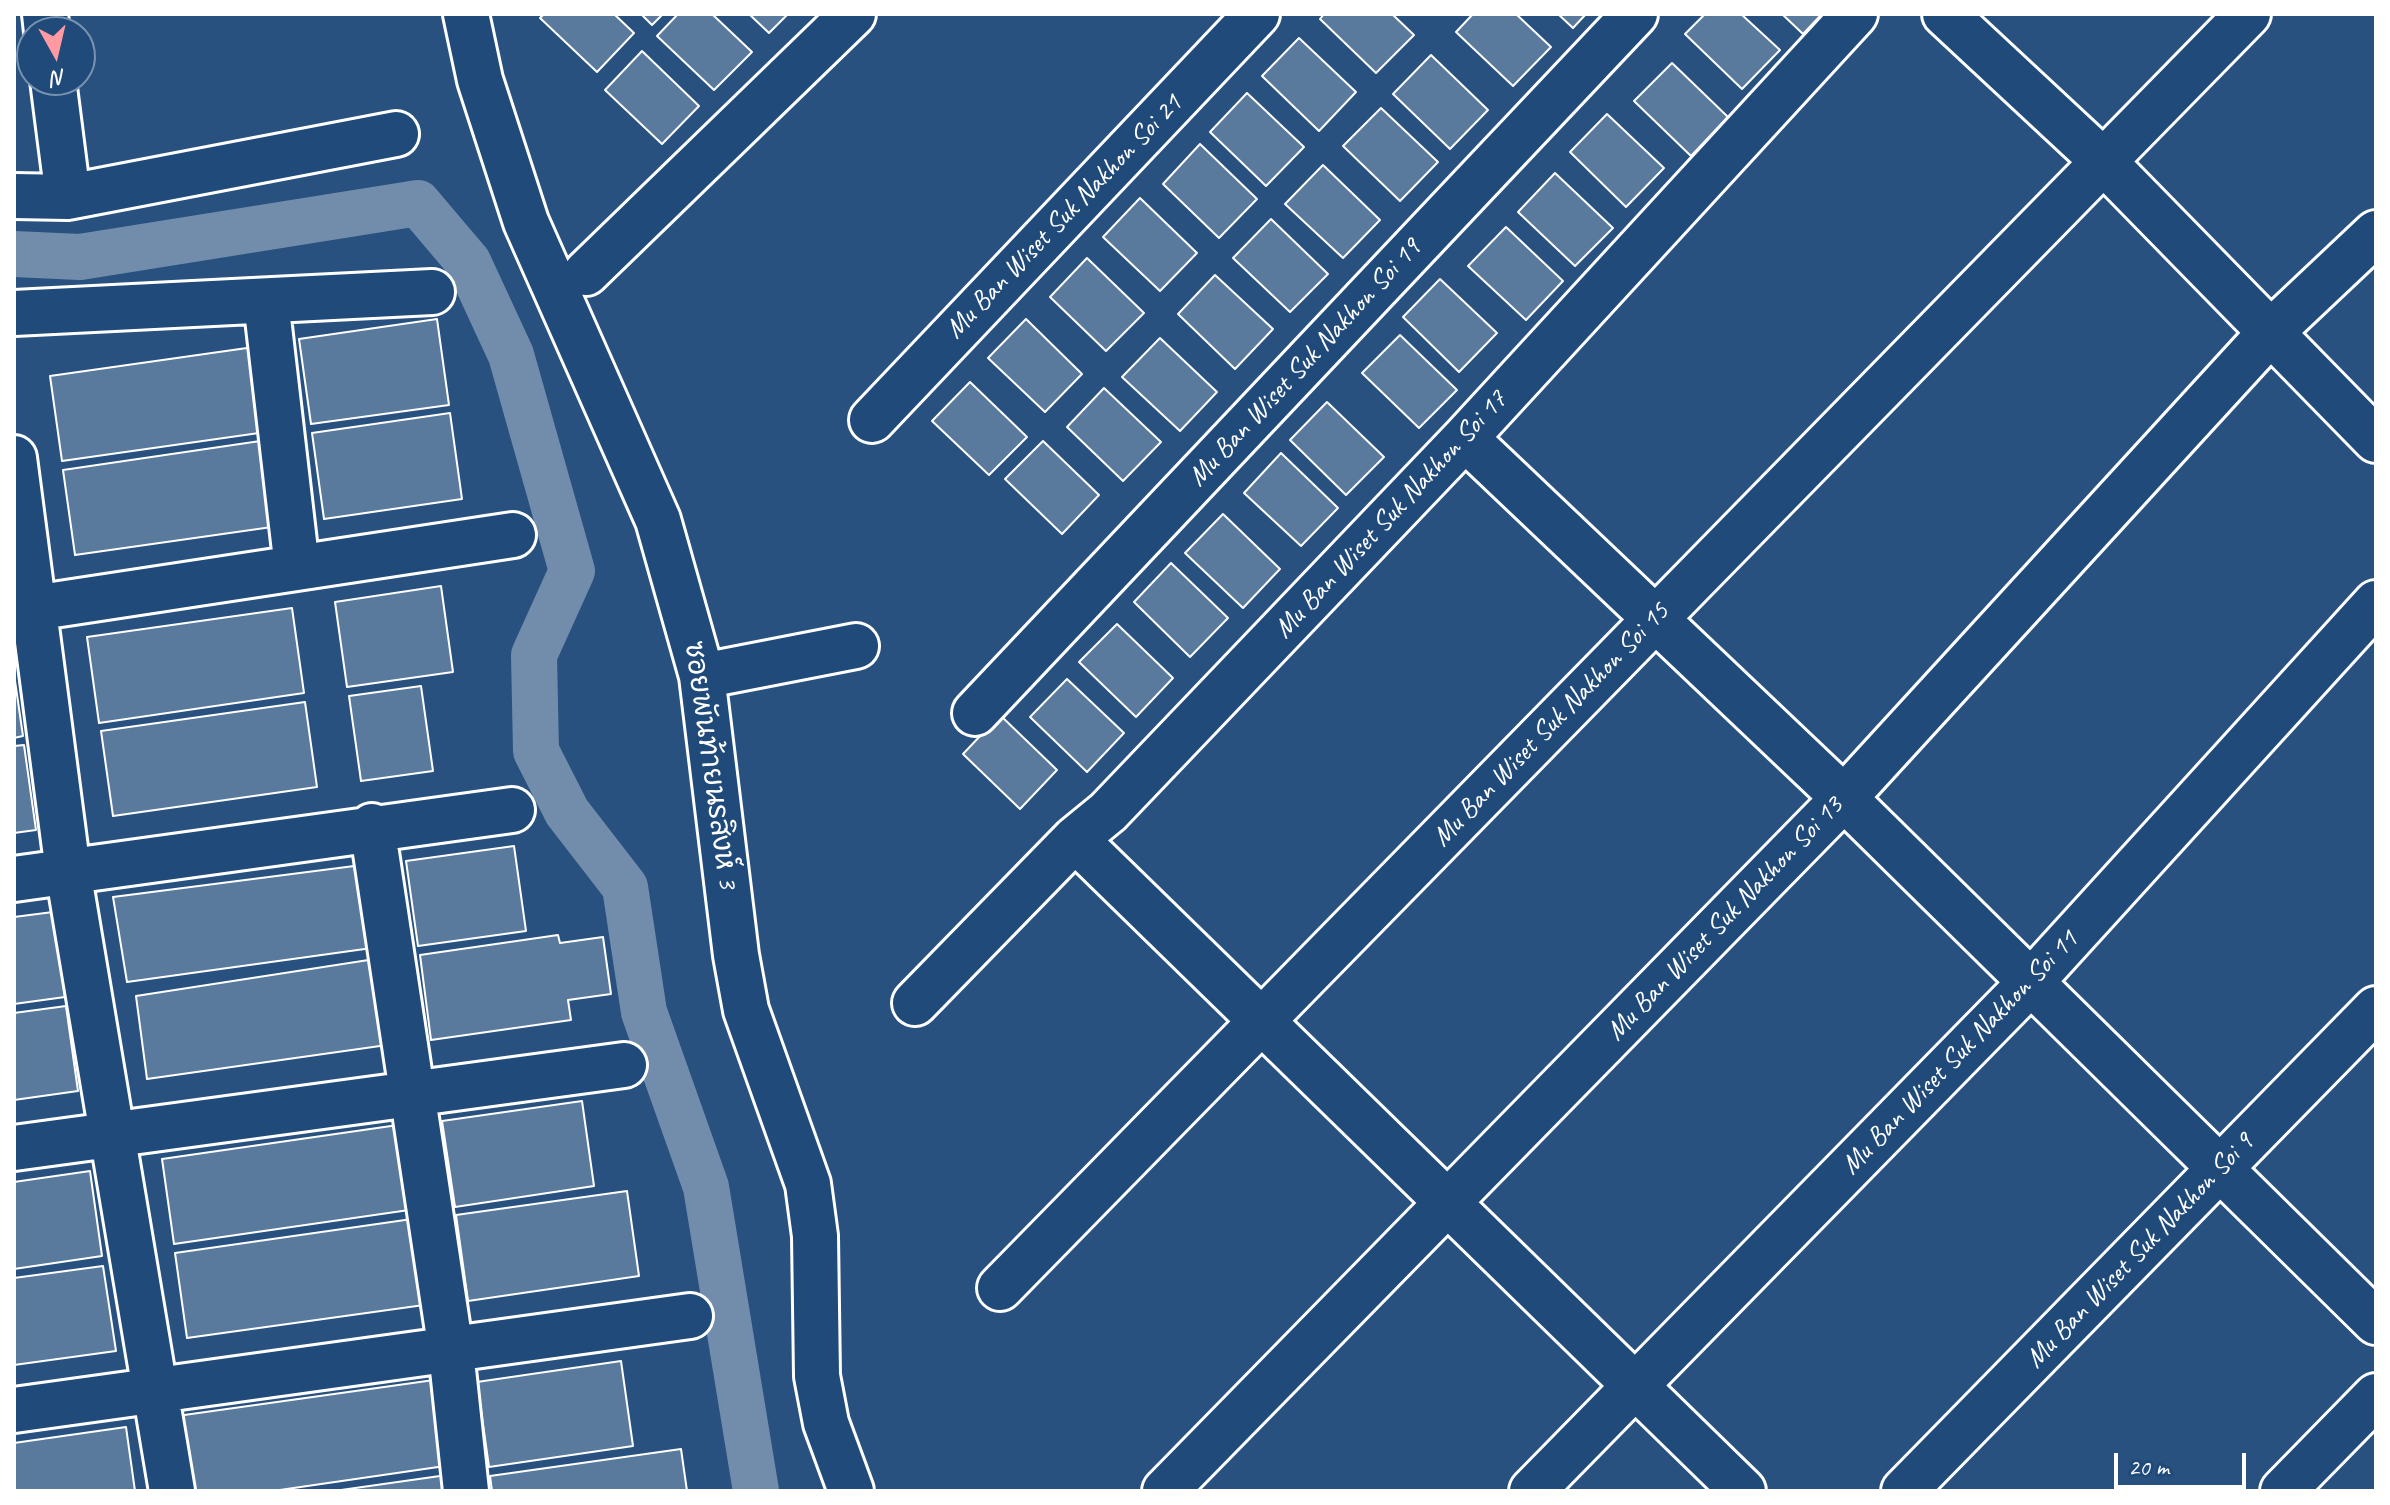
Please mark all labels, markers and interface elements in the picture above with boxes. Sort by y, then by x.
north arrow [16,16,96,96]
text: N [50,63,68,93]
street label: Mu Ban Wiset Suk Nakhon Soi 21 [939,88,1189,346]
street label: Mu Ban Wiset Suk Nakhon Soi 19 [1181,232,1429,494]
street label: Mu Ban Wiset Suk Nakhon Soi 17 [1267,384,1515,646]
street label: Mu Ban Wiset Suk Nakhon Soi 15 [1426,596,1676,854]
street label: ซอยพันท้ายนรสิงห์ 3 [676,639,744,891]
street label: Mu Ban Wiset Suk Nakhon Soi 13 [1600,790,1850,1048]
street label: Mu Ban Wiset Suk Nakhon Soi 11 [1835,924,2085,1182]
street label: Mu Ban Wiset Suk Nakhon Soi 9 [2019,1126,2261,1376]
scale bar [2118,1437,2250,1487]
text: 20 m [2128,1452,2169,1482]

